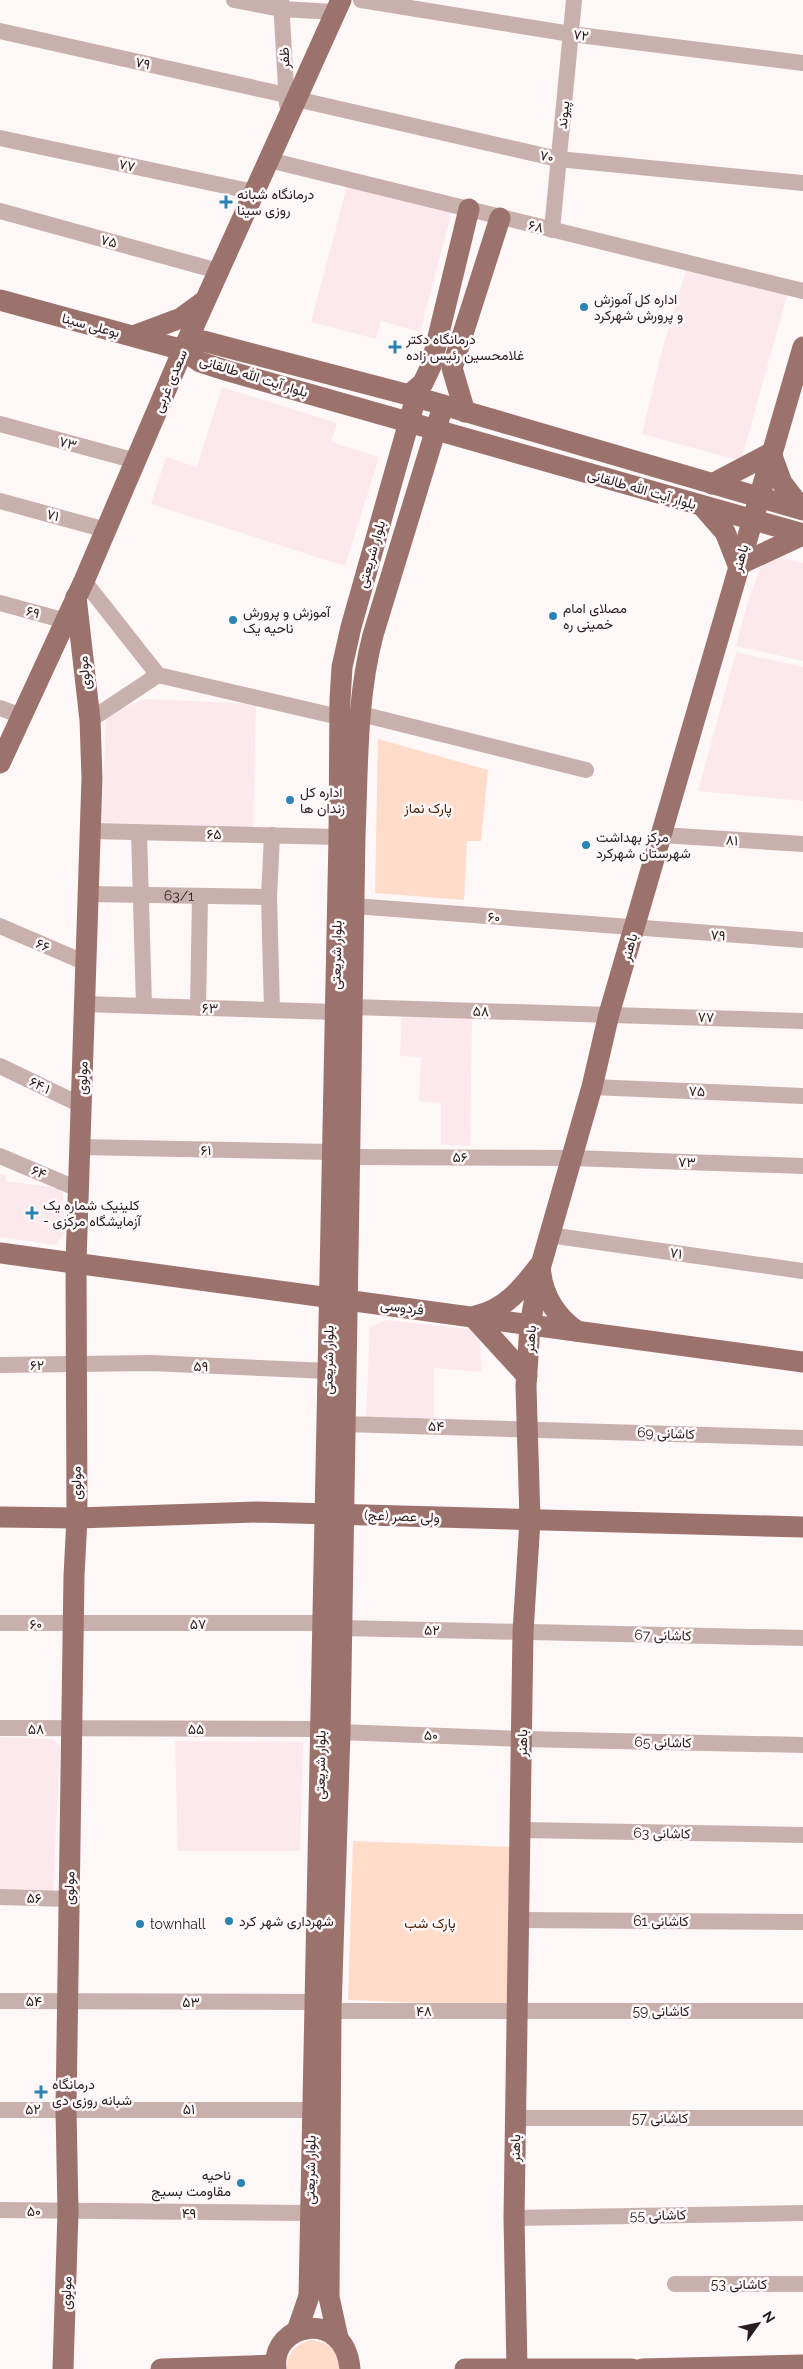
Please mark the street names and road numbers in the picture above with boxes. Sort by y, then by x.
street label: ۷۲ [572,26,590,44]
street label: ظفر [275,47,294,70]
street label: ۷۹ [134,54,152,72]
street label: پیوند [554,100,574,130]
street label: ۷۰ [538,147,556,165]
street label: ۷۷ [117,155,137,175]
street label: ۶۸ [527,217,545,235]
street label: ۷۵ [99,231,119,251]
street label: بوعلی سینا [60,310,122,341]
street label: سعدی غربی [150,347,191,415]
street label: بلوار آیت الله طالقانی [198,352,310,401]
street label: ۷۳ [57,433,79,453]
street label: بلوار آیت الله طالقانی [586,466,698,513]
street label: ۷۱ [45,506,61,524]
street label: بلوار شریعتی [354,518,389,590]
street label: باهنر [728,543,752,575]
street label: ۶۹ [24,603,42,621]
street label: مولوی [74,655,95,691]
street label: ۶۵ [206,826,222,842]
street label: ۸۱ [725,832,739,848]
street label: 63/1 [164,887,194,904]
street label: ۶۰ [487,908,501,926]
street label: بلوار شریعتی [327,920,346,990]
street label: ۷۹ [710,926,726,944]
street label: باهنر [617,932,641,964]
street label: ۶۶ [34,935,53,955]
street label: ۶۳ [202,1000,218,1016]
street label: ۵۸ [472,1003,490,1019]
street label: ۷۷ [697,1009,715,1025]
street label: مولوی [73,1061,92,1095]
street label: ۶۴.۱ [27,1073,53,1097]
street label: ۷۵ [688,1083,706,1099]
street label: ۶۱ [200,1142,212,1158]
street label: ۵۶ [452,1149,468,1165]
street label: ۷۳ [678,1154,696,1170]
street label: ۶۴ [29,1162,49,1182]
street label: ۷۱ [669,1244,683,1262]
street label: فردوسی [379,1296,425,1319]
street label: بلوار شریعتی [319,1325,338,1395]
street label: باهنر [521,1325,540,1354]
street label: ۶۲ [30,1357,44,1373]
street label: ۵۹ [193,1358,209,1374]
street label: ۵۴ [428,1418,444,1434]
street label: کاشانی 69 [637,1424,695,1443]
street label: مولوی [68,1466,85,1500]
street label: ولی عصر (عج) [364,1507,440,1528]
street label: ۶۰ [29,1616,43,1632]
street label: ۵۷ [190,1616,206,1632]
street label: ۵۲ [424,1622,440,1638]
street label: کاشانی 67 [634,1627,692,1644]
street label: ۵۸ [28,1721,44,1737]
street label: ۵۵ [188,1721,204,1737]
street label: ۵۰ [424,1727,438,1743]
street label: باهنر [514,1729,531,1758]
street label: بلوار شریعتی [311,1730,330,1800]
street label: کاشانی 65 [634,1734,692,1751]
street label: کاشانی 63 [633,1825,691,1842]
street label: مولوی [61,1871,78,1905]
street label: ۵۶ [26,1890,42,1906]
street label: کاشانی 61 [633,1913,689,1930]
street label: ۵۴ [26,1993,42,2009]
street label: ۵۳ [182,1994,200,2010]
street label: ۴۸ [416,2003,432,2019]
street label: کاشانی 59 [632,2003,690,2020]
street label: ۵۲ [25,2101,41,2117]
street label: ۵۱ [183,2101,195,2117]
street label: کاشانی 57 [632,2110,688,2127]
street label: باهنر [507,2134,524,2163]
street label: بلوار شریعتی [301,2135,320,2205]
street label: ۵۰ [27,2203,41,2219]
street label: ۴۹ [182,2205,196,2221]
street label: کاشانی 55 [630,2207,686,2224]
street label: مولوی [57,2276,76,2310]
street label: کاشانی 53 [711,2276,767,2293]

